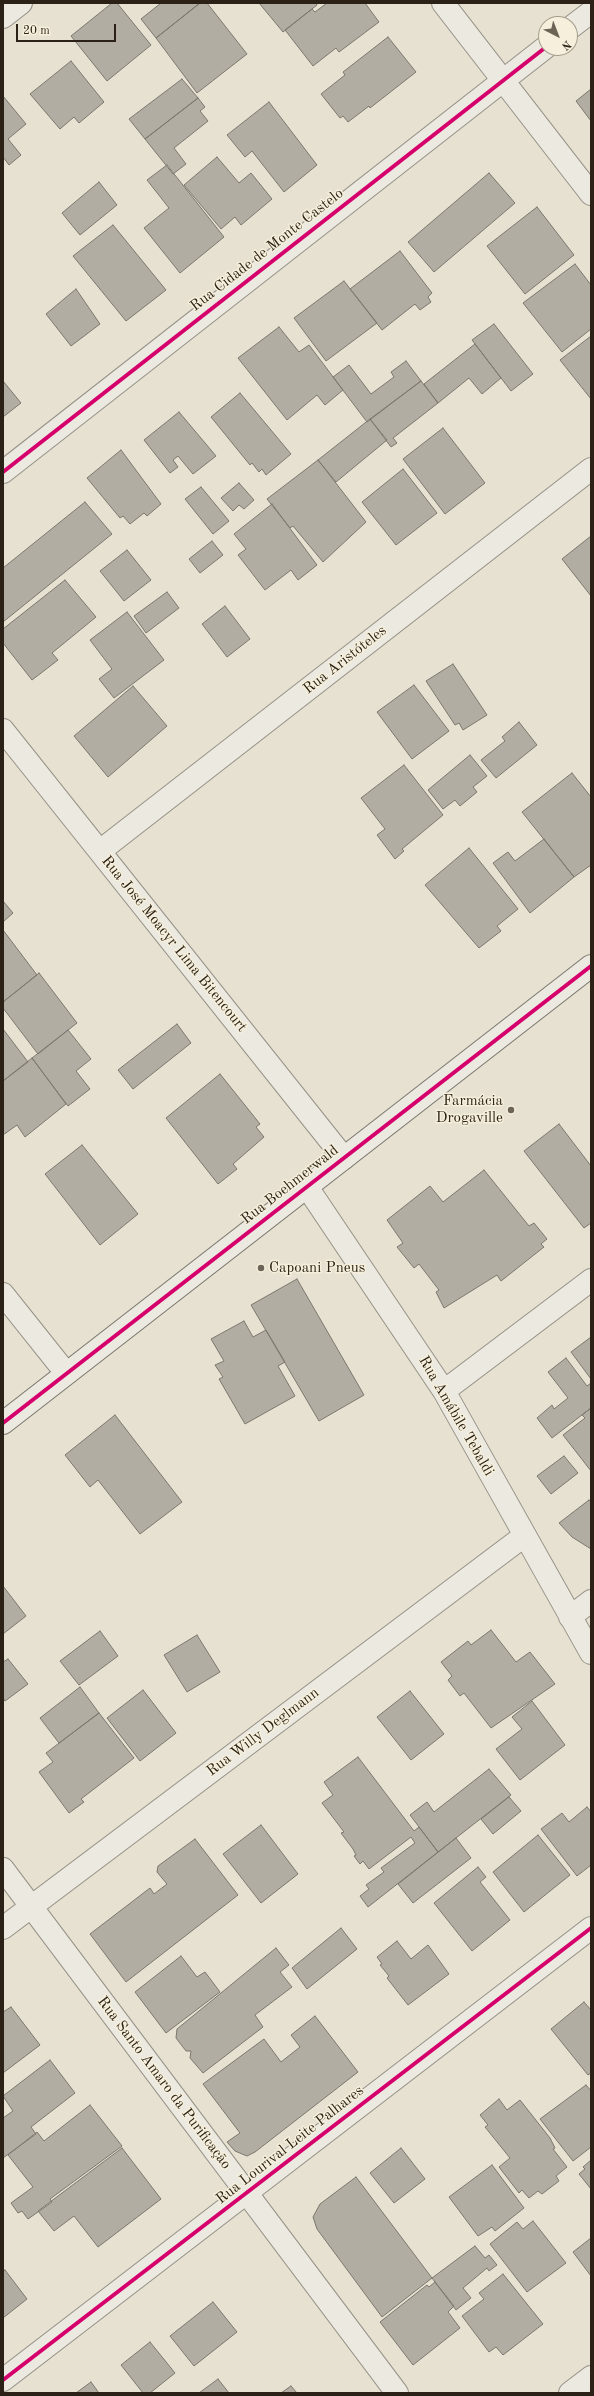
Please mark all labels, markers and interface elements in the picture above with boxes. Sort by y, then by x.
scale bar [18,16,118,42]
north arrow [538,16,578,56]
text: 20 m [23,25,50,37]
text: N [559,38,572,51]
street label: Rua Cidade de Monte Castelo [187,185,347,315]
street label: Rua Aristóteles [300,622,390,698]
street label: Rua José Moacyr Lima Bitencourt [97,852,251,1036]
place label: Farmácia Drogaville [436,1092,503,1127]
marker: Farmácia Drogaville [506,1105,516,1115]
street label: Rua Boehmerwald [238,1141,342,1229]
place label: Capoani Pneus [269,1259,365,1277]
marker: Capoani Pneus [256,1263,266,1273]
street label: Rua Amábile Tebaldi [414,1353,498,1479]
street label: Rua Willy Deglmann [203,1684,323,1780]
street label: Rua Santo Amaro da Purificação [93,1993,235,2173]
street label: Rua Lourival Leite Palhares [212,2082,368,2208]

